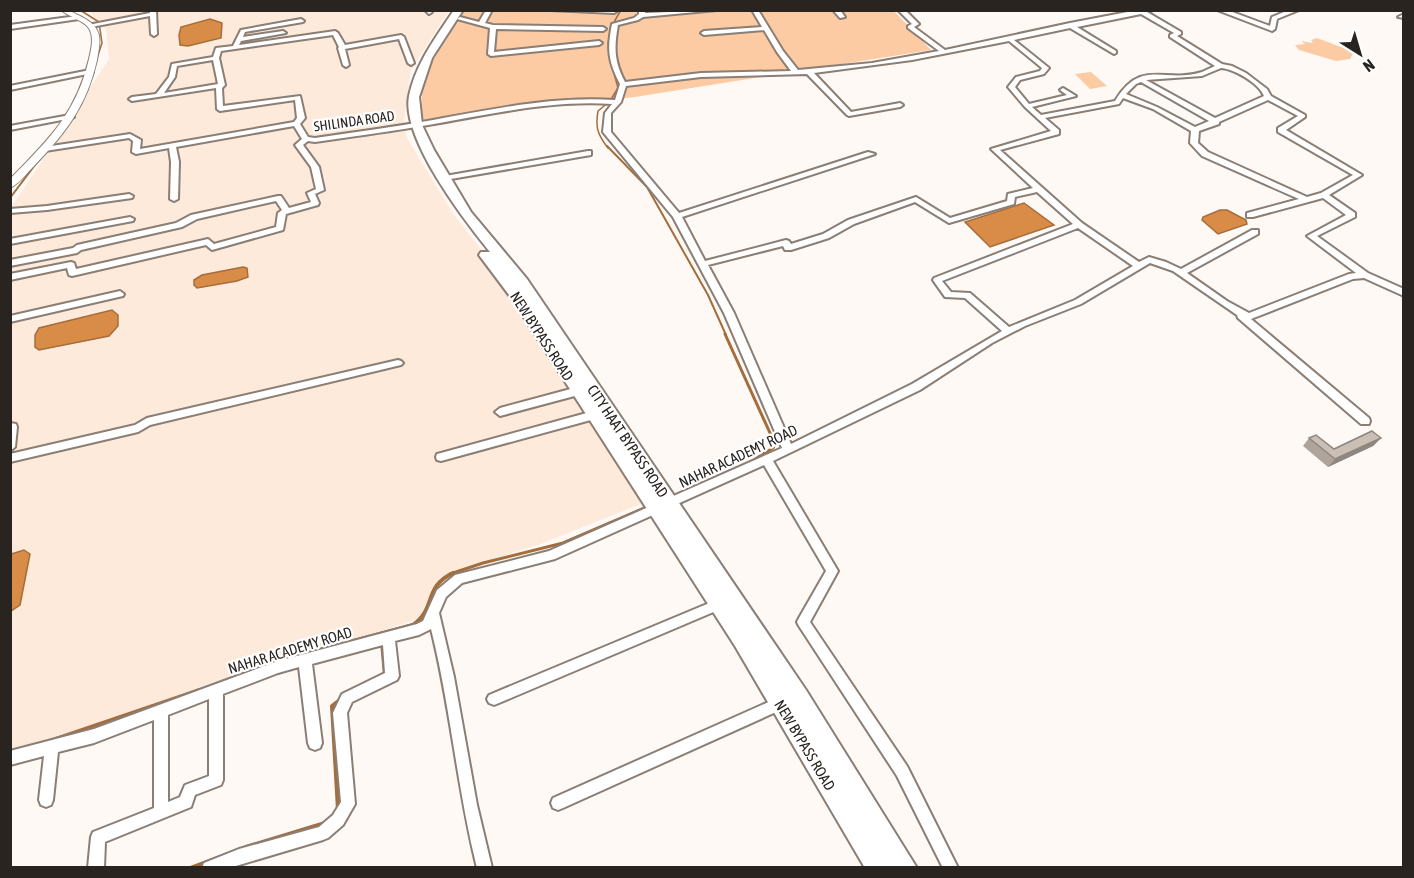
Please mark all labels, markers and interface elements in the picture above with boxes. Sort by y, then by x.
north arrow [1330,24,1390,84]
text: N [1360,56,1378,76]
street label: SHILINDA ROAD [313,107,395,135]
street label: NEW BYPASS ROAD [507,288,577,384]
street label: CITY HAAT BYPASS ROAD [584,382,672,500]
street label: NAHAR ACADEMY ROAD [676,421,800,491]
street label: NAHAR ACADEMY ROAD [226,623,354,677]
street label: NEW BYPASS ROAD [771,697,839,793]

